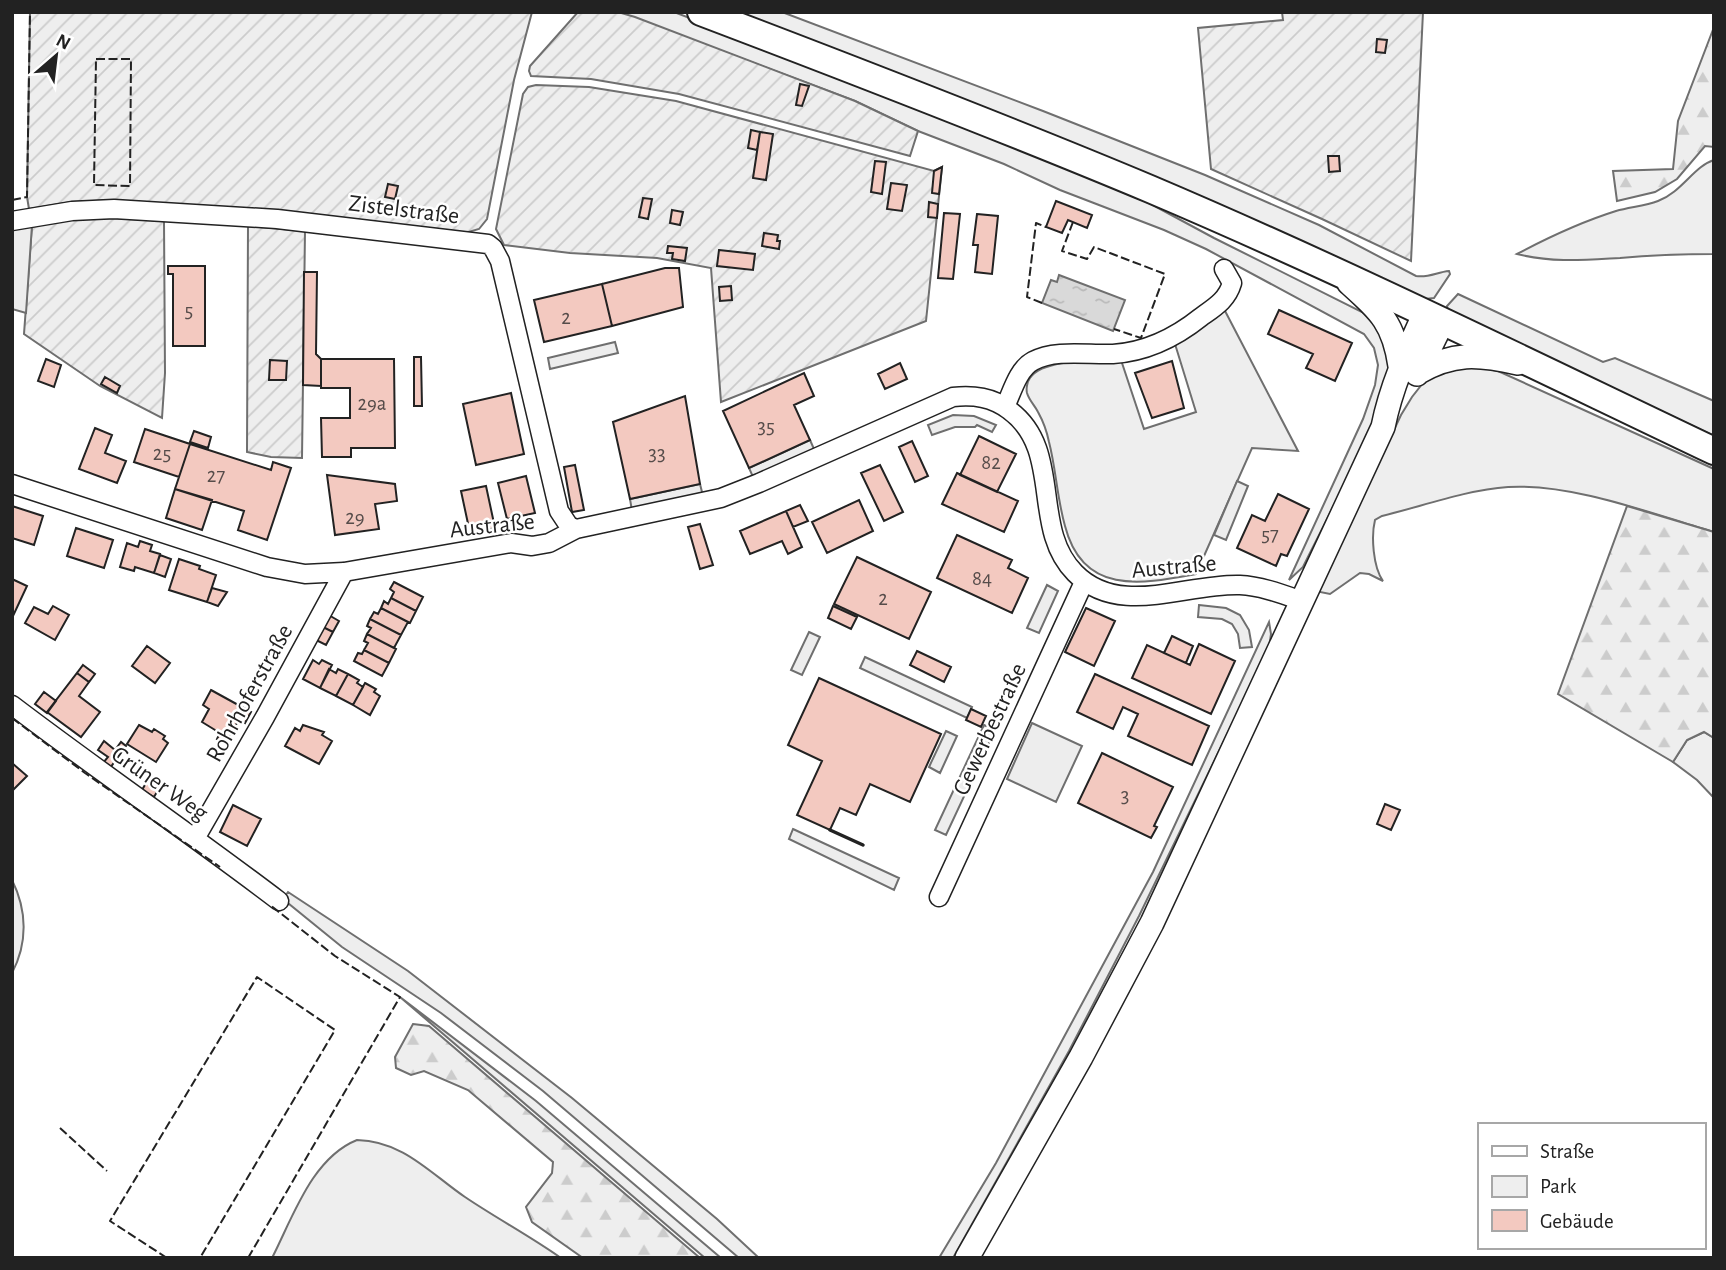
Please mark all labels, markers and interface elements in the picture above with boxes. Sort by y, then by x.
north arrow [21,21,91,91]
text: N [53,31,74,54]
street label: Zistelstraße [347,191,461,229]
house number: 5 [185,300,193,321]
house number: 2 [561,307,571,328]
house number: 29a [357,393,387,414]
house number: 35 [757,416,775,437]
house number: 25 [153,443,171,464]
house number: 33 [648,443,666,464]
house number: 82 [981,452,1001,473]
house number: 27 [207,465,225,486]
house number: 29 [345,507,365,528]
street label: Austraße [449,510,536,542]
house number: 57 [1261,524,1279,545]
street label: Austraße [1131,551,1218,583]
house number: 84 [972,568,992,589]
house number: 2 [878,588,888,609]
street label: Rohrhoferstraße [202,621,298,766]
street label: Gewerbestraße [949,660,1031,799]
street label: Grüner Weg [107,742,212,826]
house number: 3 [1121,785,1129,806]
legend [1478,1123,1705,1249]
text: Straße [1540,1141,1594,1162]
text: Park [1540,1176,1577,1197]
text: Gebäude [1540,1211,1614,1232]

